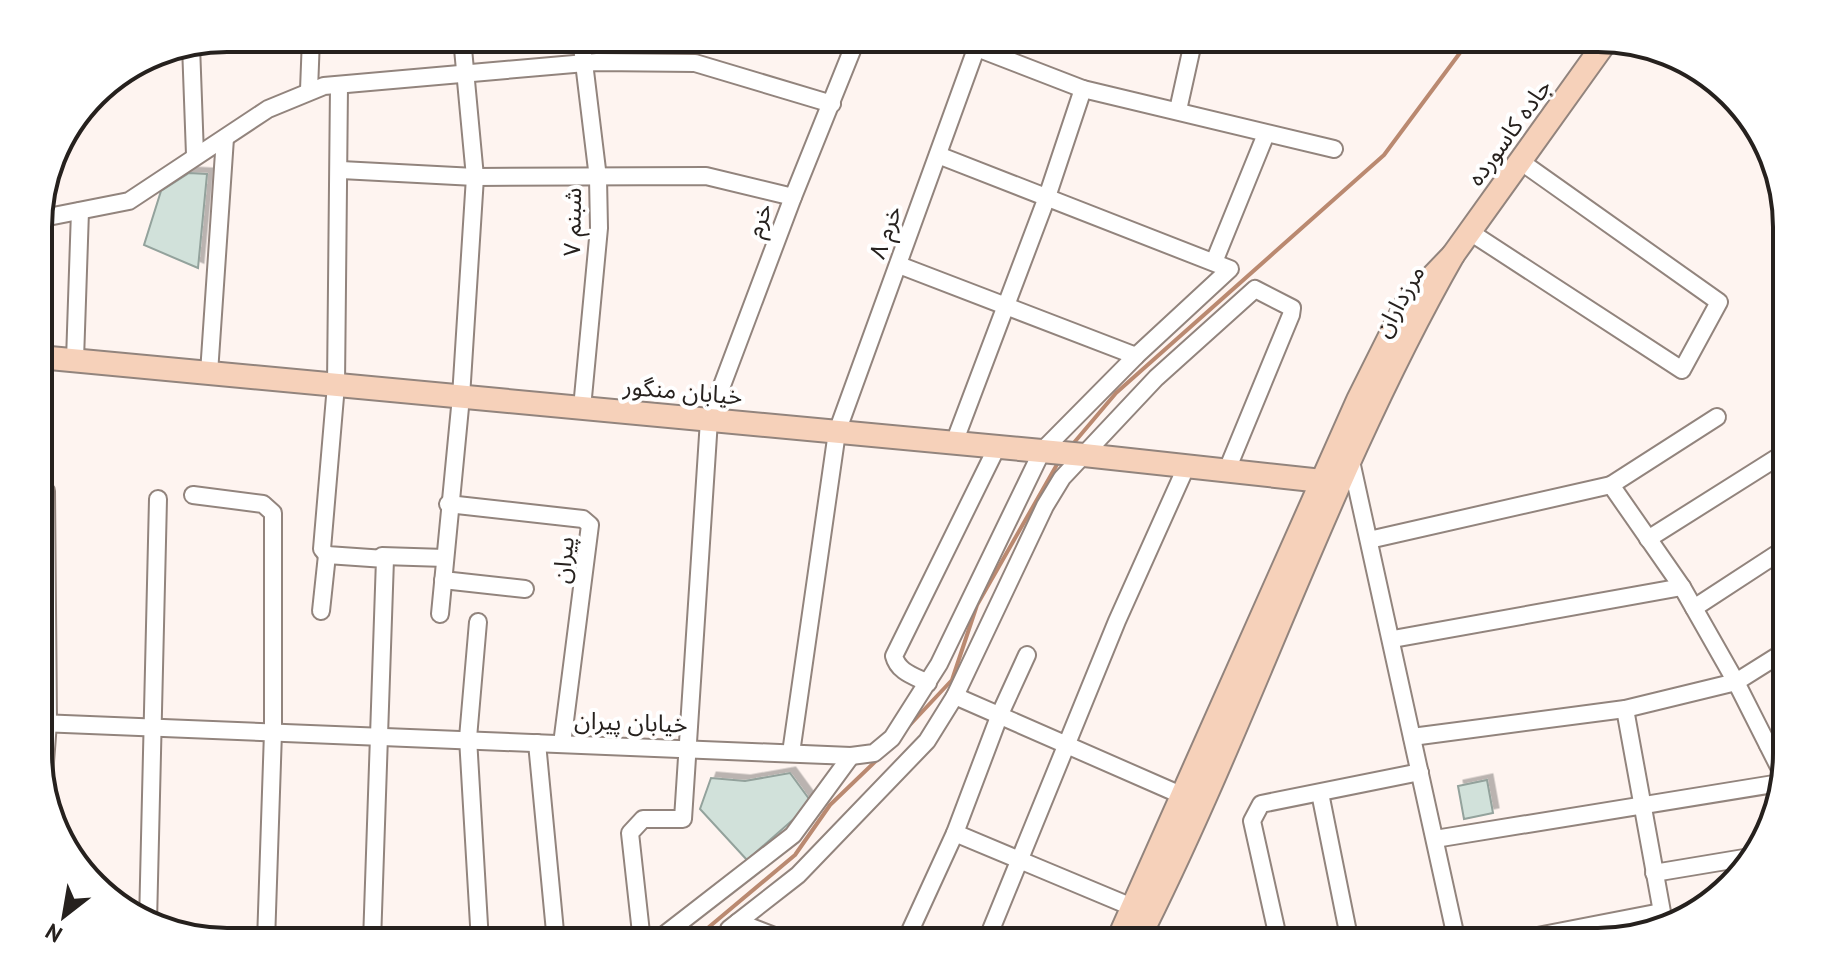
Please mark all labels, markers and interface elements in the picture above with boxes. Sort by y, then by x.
street label: جاده کاسورده [1460,72,1558,192]
street label: شبنم ۷ [556,187,590,257]
street label: خرم [739,199,782,242]
street label: خرم ۸ [861,201,912,264]
street label: مرزداران [1367,259,1431,343]
street label: خیابان منگور [621,370,744,412]
street label: پیران [545,535,581,585]
street label: خیابان پیران [574,705,688,740]
north arrow [24,876,104,956]
text: N [40,917,67,949]

